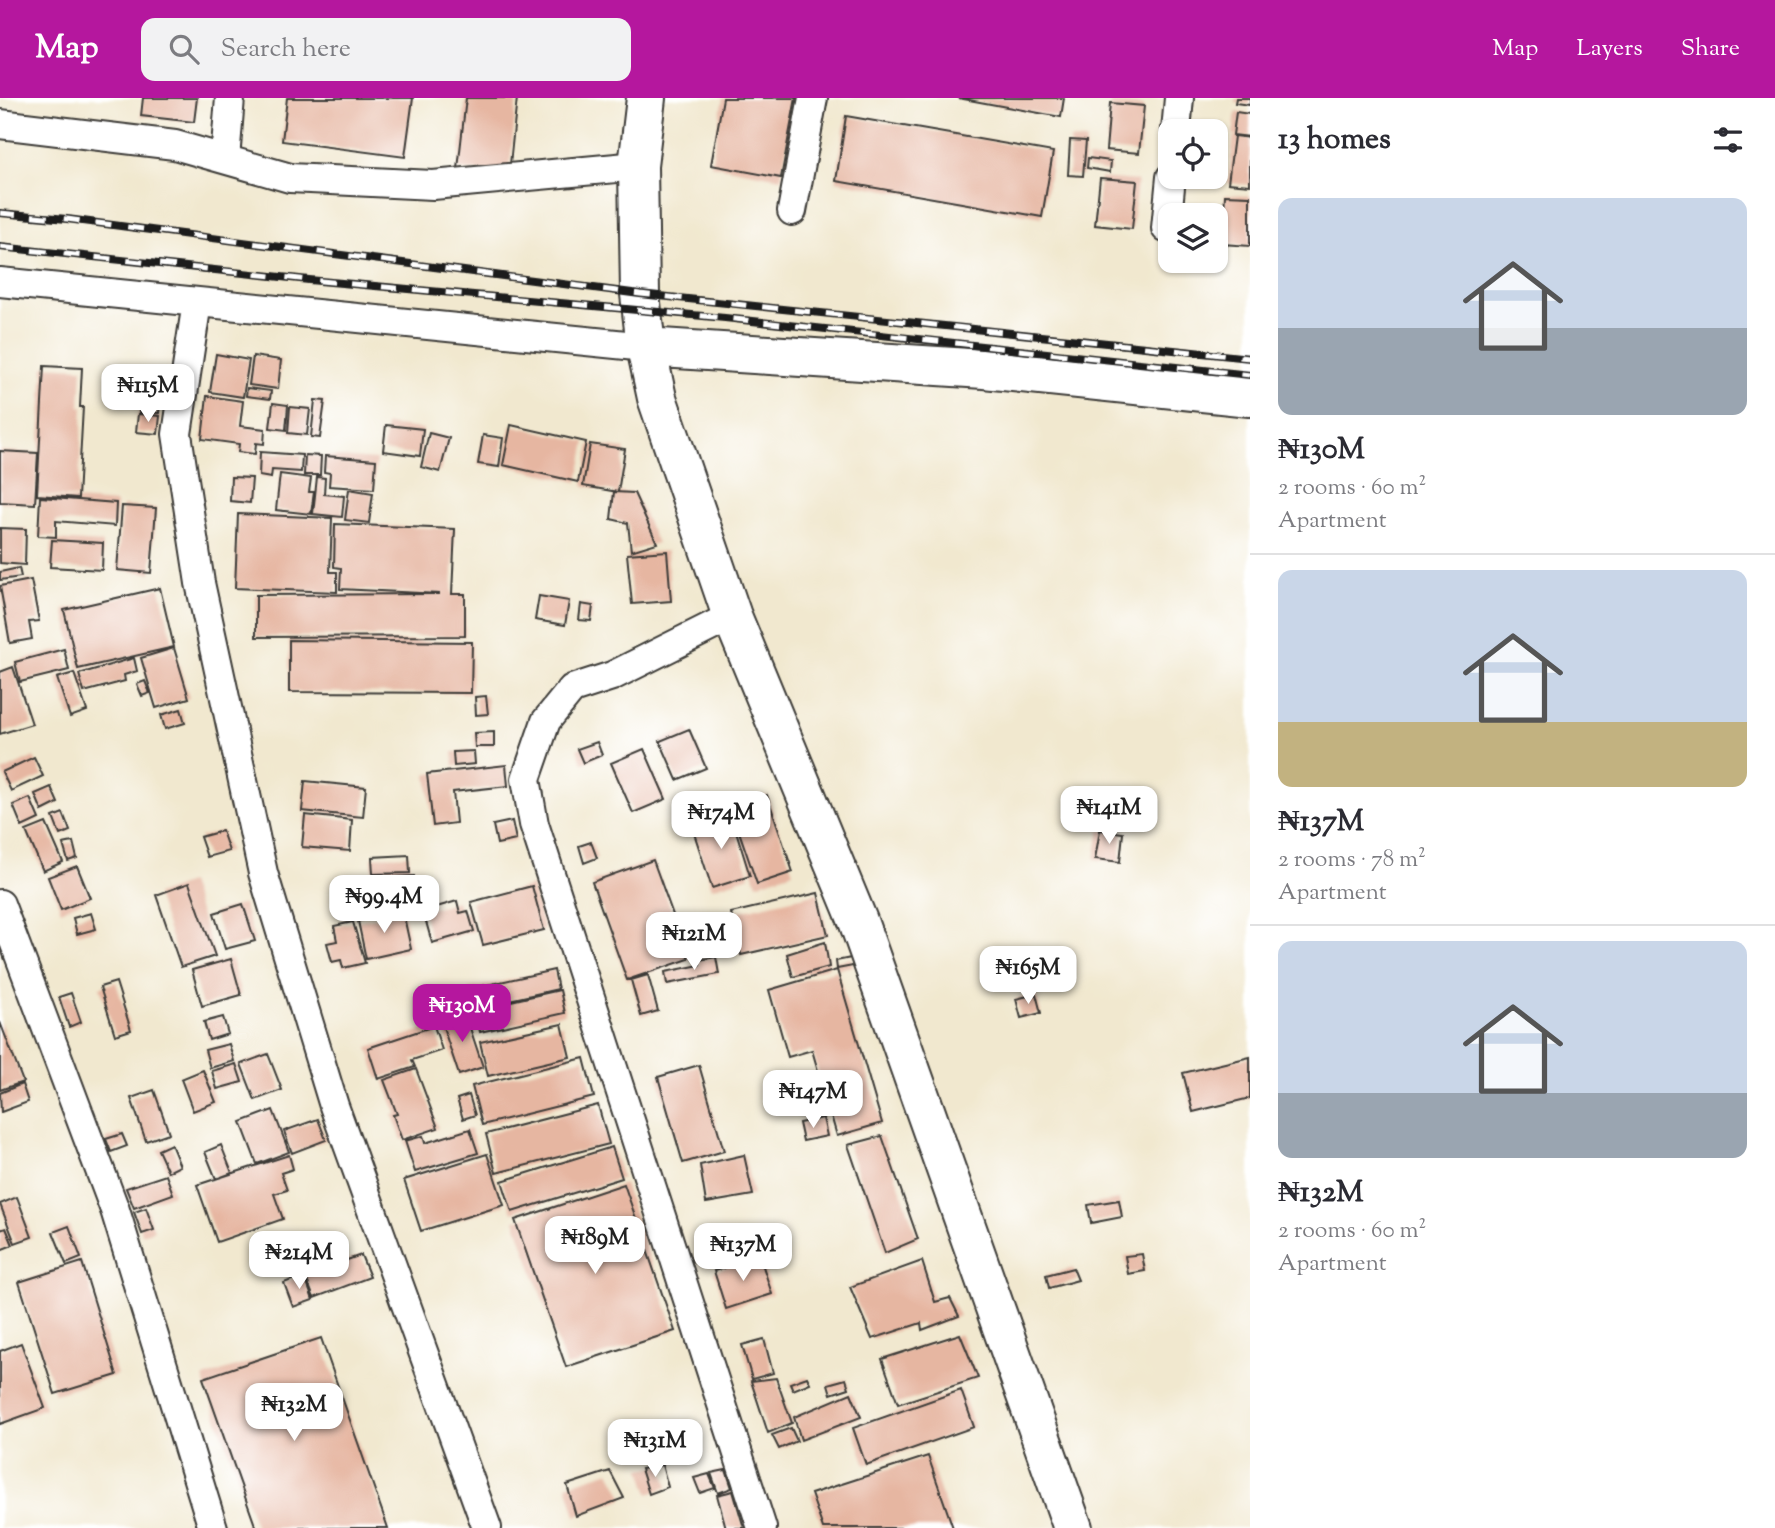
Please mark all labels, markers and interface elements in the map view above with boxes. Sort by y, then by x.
search box [141,18,631,81]
text: Map [35,25,99,73]
icon: search [165,30,203,68]
text: Search here [221,31,351,68]
text: Map [1492,32,1538,66]
text: Layers [1576,32,1643,66]
text: Share [1681,32,1740,66]
map controls [1158,119,1228,273]
button: locate [1158,119,1228,189]
text: 13 homes [1278,119,1391,162]
icon: filters [1709,121,1747,159]
button: layers [1158,203,1228,273]
icon: home [1450,243,1576,369]
pin: ₦115M [99,364,197,424]
text: ₦115M [117,370,179,403]
text: ₦130M [1278,429,1365,472]
text: 2 rooms · 60 m² [1278,472,1426,505]
text: Apartment [1278,505,1387,538]
icon: home [1450,615,1576,741]
pin: ₦141M [1060,786,1158,846]
pin: ₦174M [672,792,770,851]
text: ₦141M [1077,792,1141,825]
text: ₦174M [687,797,755,830]
text: ₦137M [1278,801,1364,844]
text: 2 rooms · 78 m² [1278,844,1426,877]
pin: ₦99.4M [327,876,441,935]
text: Apartment [1278,877,1387,910]
text: ₦99.4M [345,881,423,914]
pin: ₦121M [645,912,743,972]
text: ₦121M [662,918,726,951]
pin: ₦165M [979,946,1077,1006]
text: ₦165M [996,952,1060,985]
pin: ₦130M [413,984,511,1044]
icon: home [1450,986,1576,1112]
text: ₦130M [429,990,495,1023]
pin: ₦147M [764,1070,862,1130]
text: ₦147M [779,1076,847,1109]
text: ₦132M [1278,1172,1364,1215]
text: 2 rooms · 60 m² [1278,1215,1426,1248]
pin: ₦189M [546,1216,644,1276]
text: ₦189M [561,1222,629,1255]
pin: ₦137M [694,1224,792,1283]
text: ₦137M [710,1229,776,1262]
pin: ₦214M [250,1232,348,1291]
text: ₦214M [265,1237,333,1270]
text: Apartment [1278,1248,1387,1281]
pin: ₦132M [245,1384,343,1443]
text: ₦132M [261,1389,327,1422]
pin: ₦131M [606,1420,704,1479]
text: ₦131M [624,1425,686,1458]

